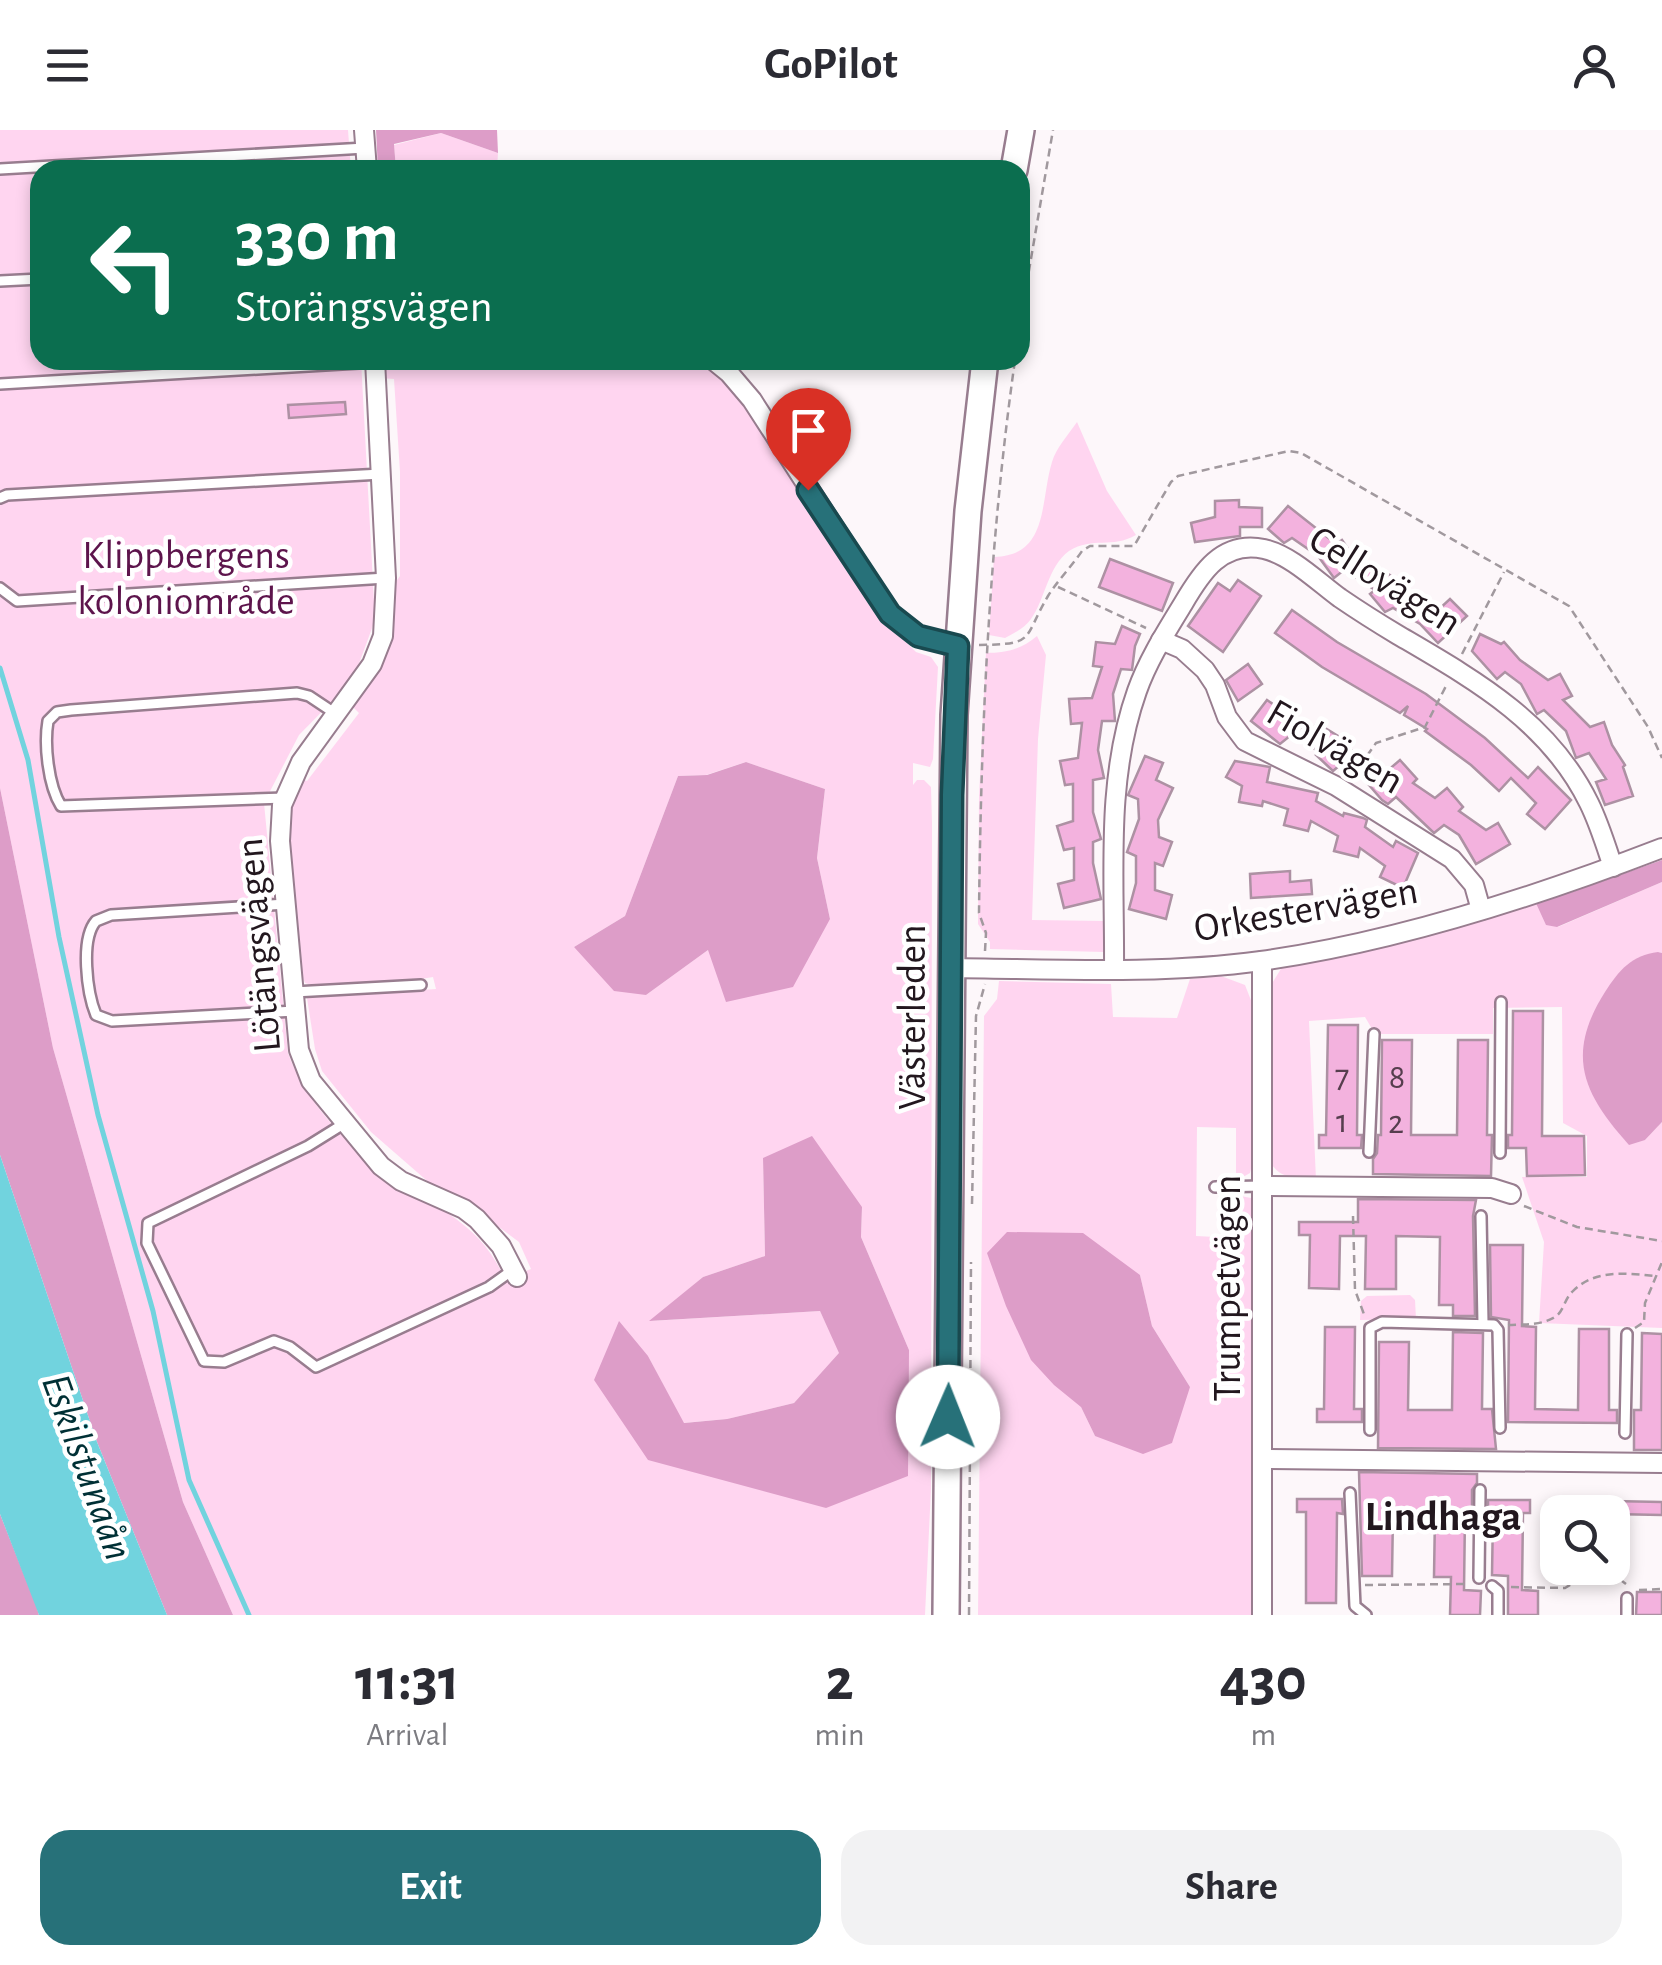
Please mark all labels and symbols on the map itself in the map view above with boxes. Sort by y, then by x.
pin [766,388,851,491]
street label: Cellovägen [1302,519,1468,643]
park label: Klippbergens koloniområde [77,536,295,622]
street label: Fiolvägen [1260,692,1410,802]
street label: Lötängsvägen [230,836,288,1054]
street label: Orkestervägen [1191,871,1421,949]
street label: Västerleden [893,924,933,1110]
house number: 7 [1335,1059,1349,1094]
house number: 8 [1389,1060,1405,1095]
house number: 1 [1336,1104,1348,1139]
house number: 2 [1388,1105,1404,1140]
street label: Trumpetvägen [1208,1175,1248,1401]
position arrow [896,1365,1000,1469]
water label: Eskilstunaån [34,1368,140,1566]
district label: Lindhaga [1365,1496,1521,1538]

